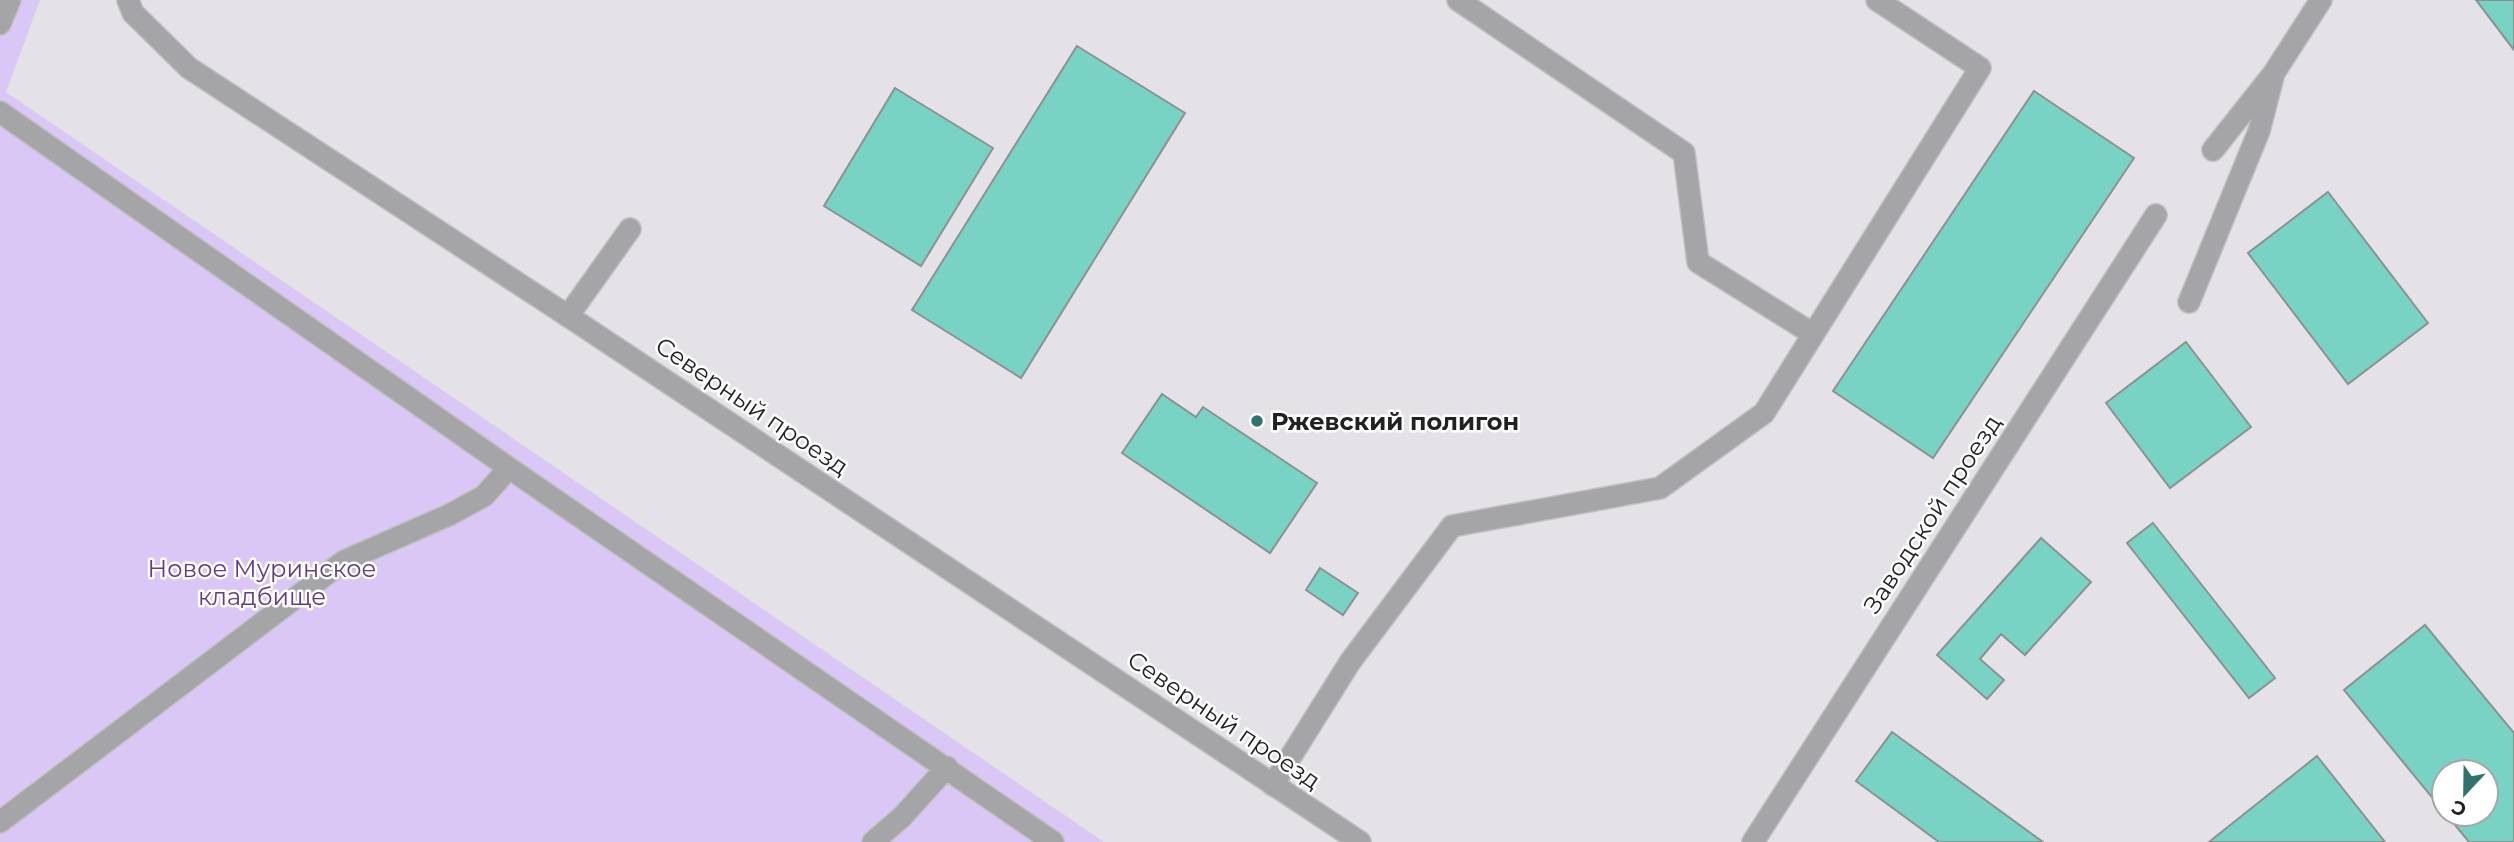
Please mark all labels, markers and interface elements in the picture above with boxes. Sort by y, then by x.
street label: Северный проезд [650,331,854,481]
place label: Ржевский полигон [1271,407,1519,436]
street label: Заводской проезд [1857,409,2007,619]
marker: Ржевский полигон [1249,413,1265,429]
park label: Новое Муринское кладбище [148,554,376,611]
street label: Северный проезд [1122,645,1326,795]
north arrow [2430,758,2500,828]
text: С [2448,795,2470,822]

